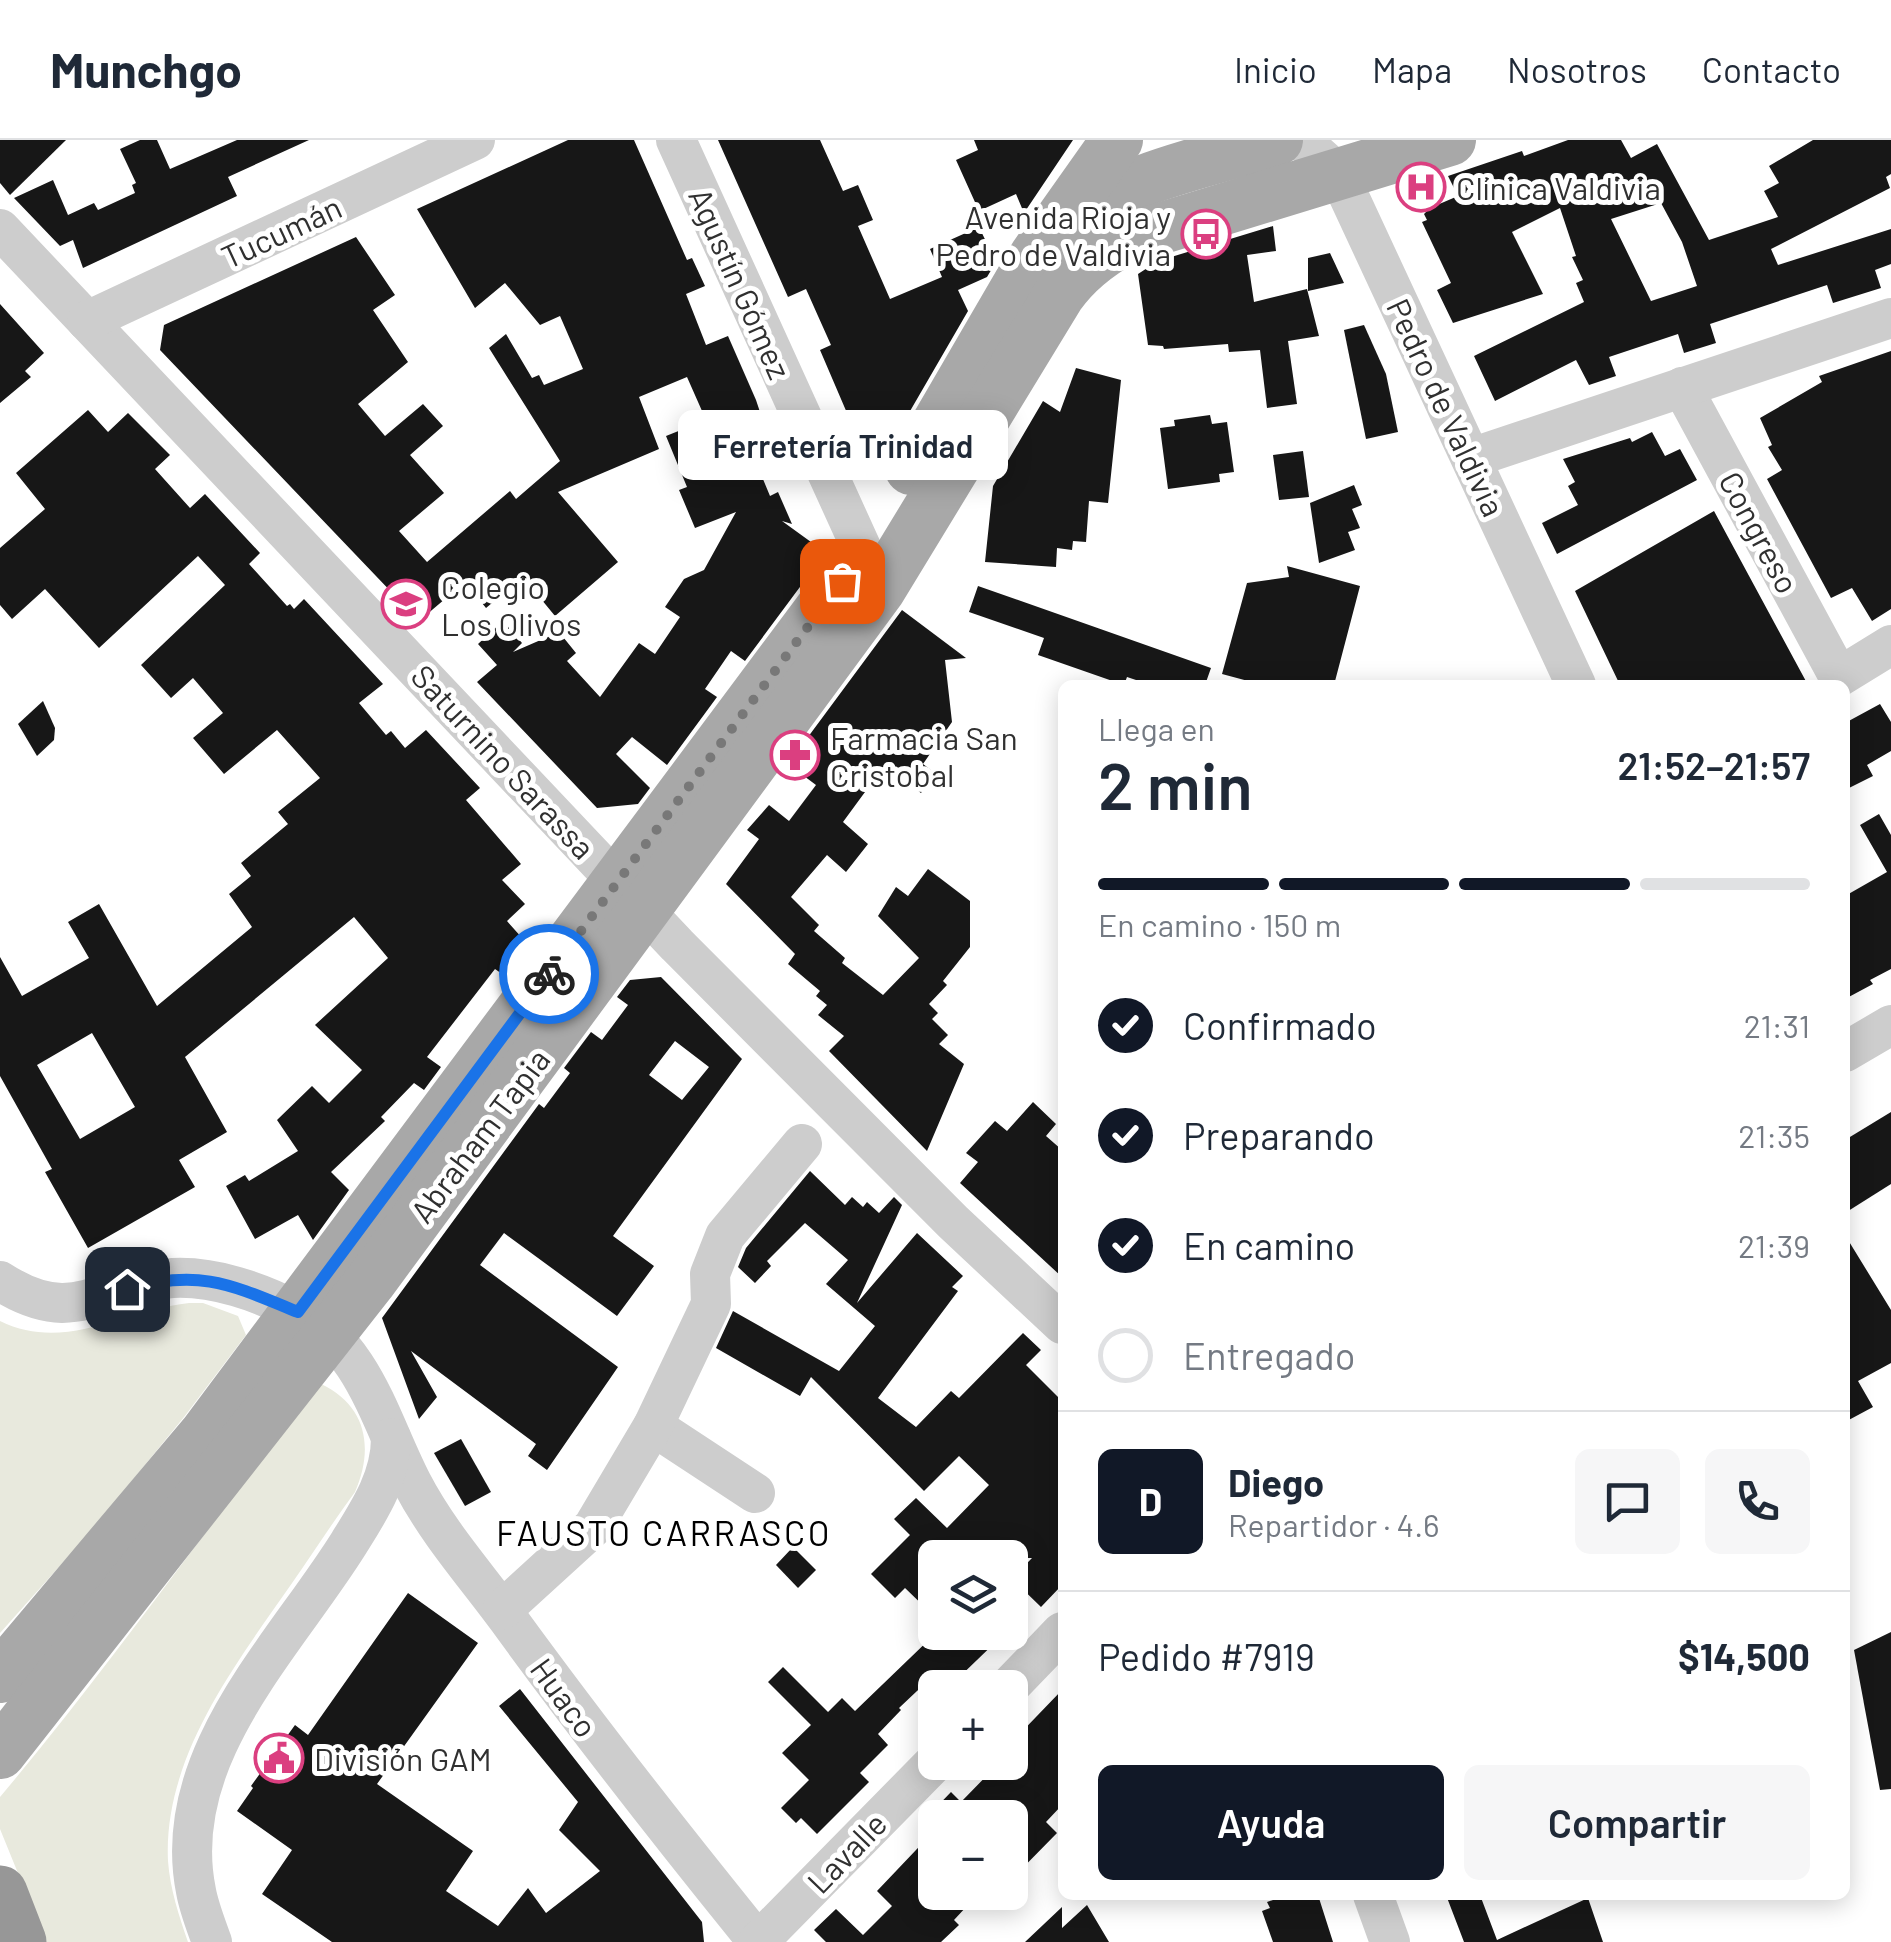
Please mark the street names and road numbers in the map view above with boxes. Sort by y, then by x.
street label: Agustín Gómez [682,182,800,384]
street label: Tucumán [215,187,347,275]
street label: Pedro de Valdivia [1380,292,1514,522]
street label: Congreso [1712,465,1808,599]
street label: Saturnino Sarassa [404,656,604,866]
street label: Abraham Tapia [401,1041,557,1229]
street label: Huaco [524,1650,606,1744]
street label: Lavalle [799,1804,893,1900]

